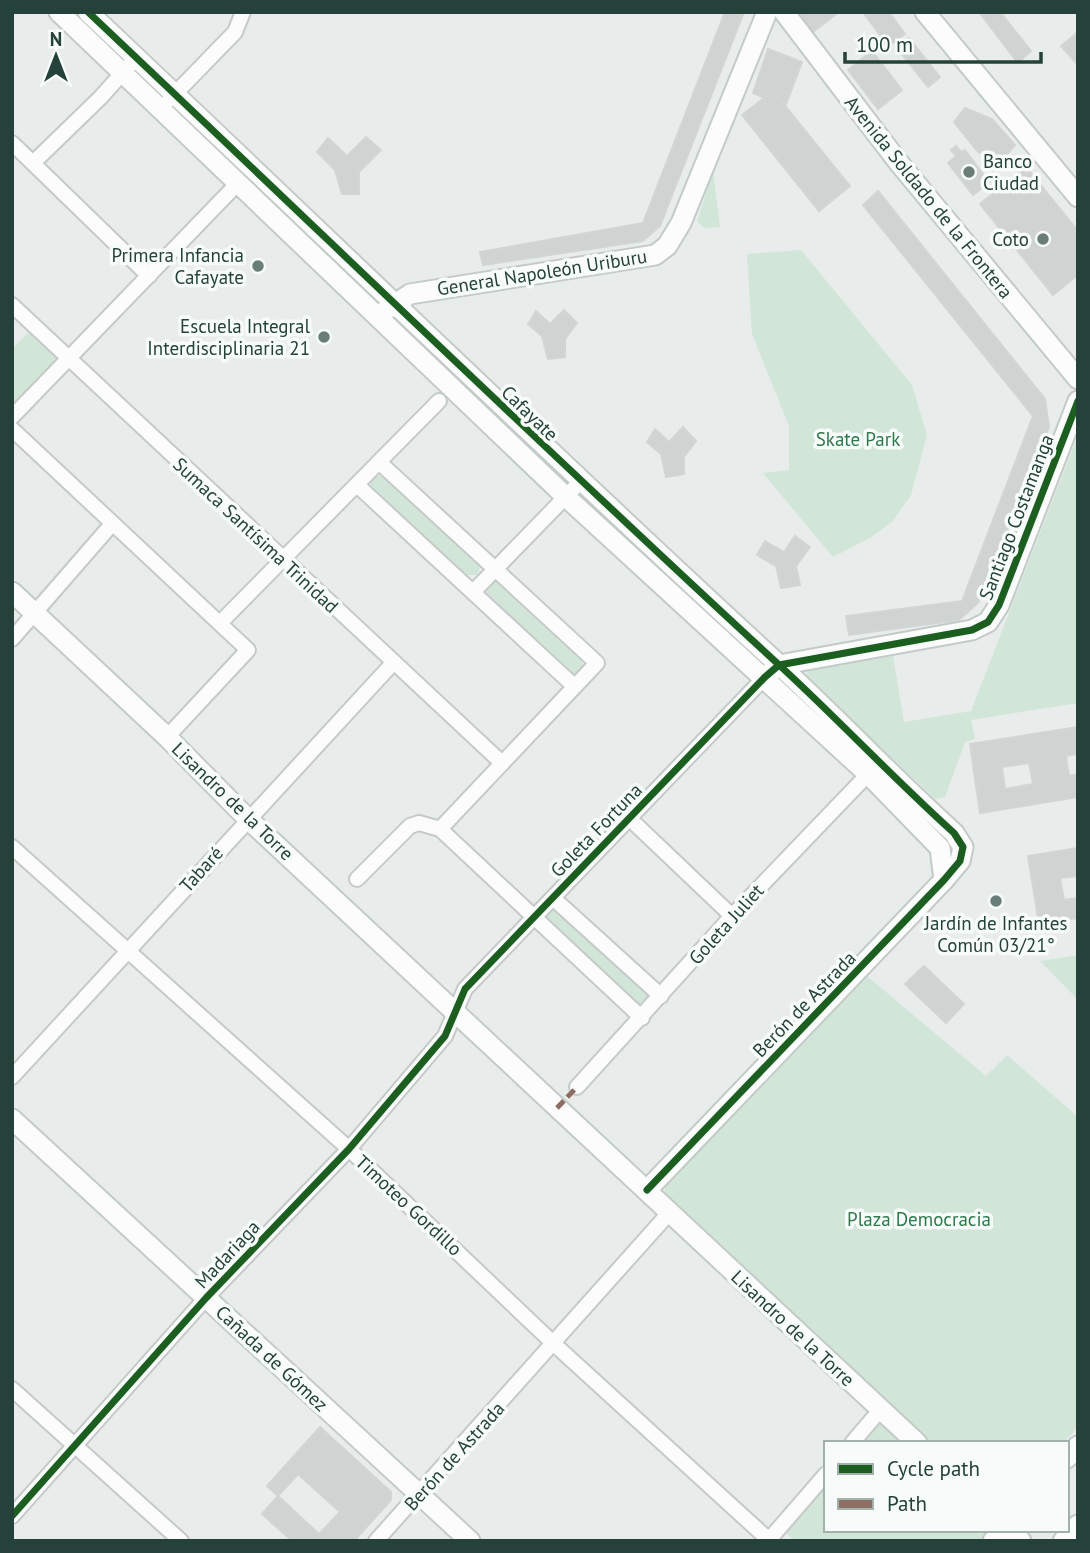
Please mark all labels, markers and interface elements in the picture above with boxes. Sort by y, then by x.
north arrow [21,21,91,91]
scale bar [845,21,1041,65]
text: N [50,27,62,51]
text: 100 m [856,31,913,58]
street label: Avenida Soldado de la Frontera [840,91,1018,303]
place label: Banco Ciudad [983,149,1039,195]
marker: Banco Ciudad [961,164,977,180]
place label: Coto [992,227,1029,251]
marker: Coto [1035,231,1051,247]
place label: Primera Infancia Cafayate [112,243,244,289]
street label: General Napoleón Uriburu [435,244,649,300]
marker: Primera Infancia Cafayate [250,258,266,274]
place label: Escuela Integral Interdisciplinaria 21 [147,314,310,360]
marker: Escuela Integral Interdisciplinaria 21 [316,329,332,345]
street label: Cafayate [497,380,563,446]
park label: Skate Park [816,427,900,451]
street label: Santiago Costamanga [973,431,1059,603]
street label: Sumaca Santísima Trinidad [168,452,344,618]
street label: Lisandro de la Torre [167,737,299,865]
street label: Goleta Fortuna [545,778,647,882]
street label: Tabaré [174,841,228,897]
street label: Goleta Juliet [683,878,769,969]
marker: Jardín de Infantes Común 03/21° [988,893,1004,909]
place label: Jardín de Infantes Común 03/21° [924,911,1067,957]
street label: Berón de Astrada [747,946,861,1062]
street label: Timoteo Gordillo [351,1149,467,1261]
park label: Plaza Democracia [847,1207,991,1231]
street label: Madariaga [189,1215,265,1293]
street label: Lisandro de la Torre [726,1265,860,1391]
street label: Cañada de Gómez [211,1300,333,1416]
street label: Berón de Astrada [399,1397,509,1515]
legend [824,1441,1069,1532]
text: Cycle path [887,1455,980,1482]
text: Path [887,1490,927,1517]

